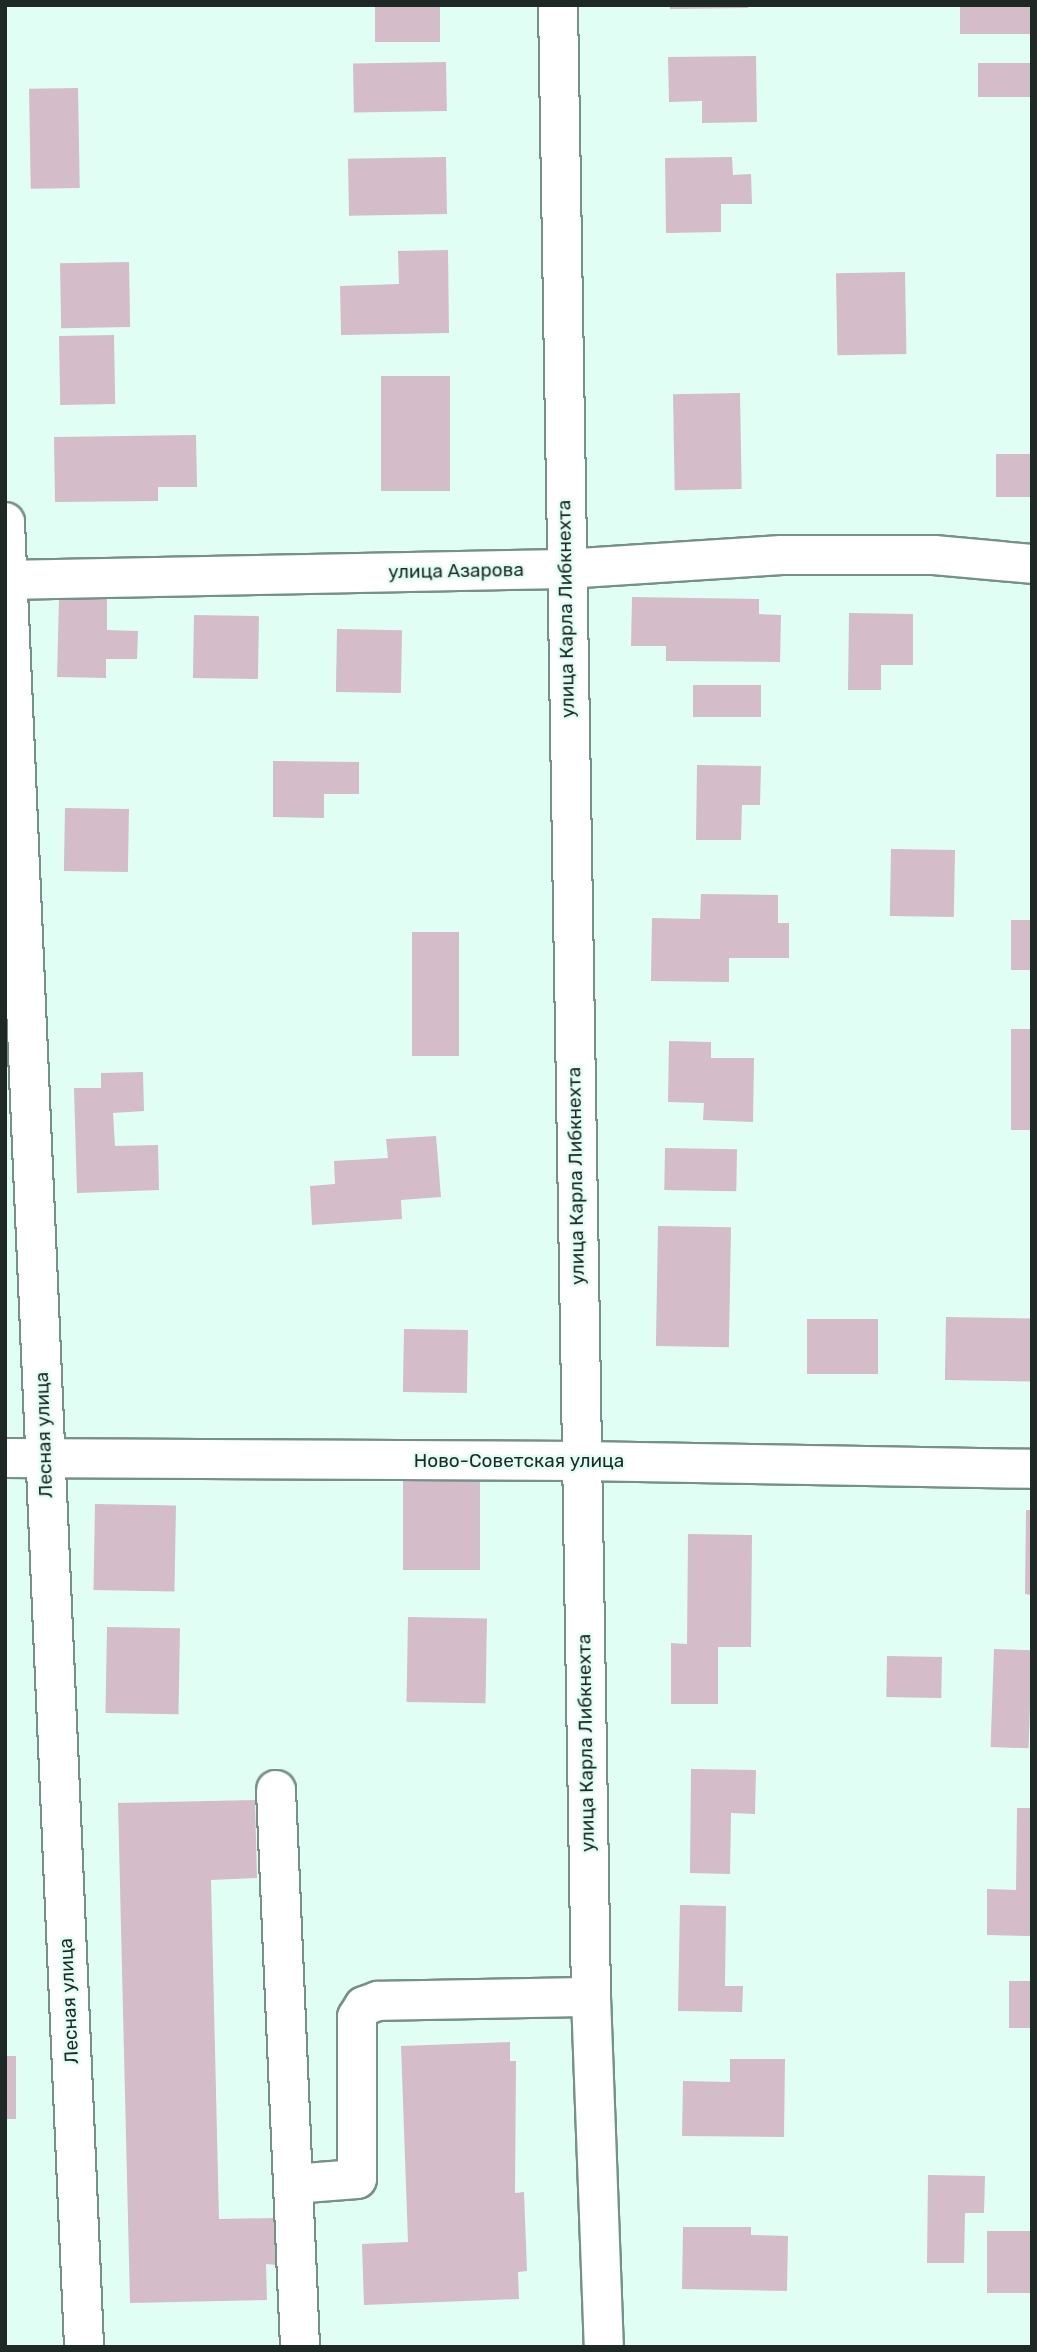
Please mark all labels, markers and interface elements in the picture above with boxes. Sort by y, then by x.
street label: улица Карла Либкнехта [553,500,579,718]
street label: улица Азарова [388,558,524,584]
street label: улица Карла Либкнехта [563,1067,589,1285]
street label: Лесная улица [30,1372,58,1498]
street label: Ново-Советская улица [414,1450,624,1472]
street label: улица Карла Либкнехта [573,1634,599,1852]
street label: Лесная улица [54,1937,84,2065]

